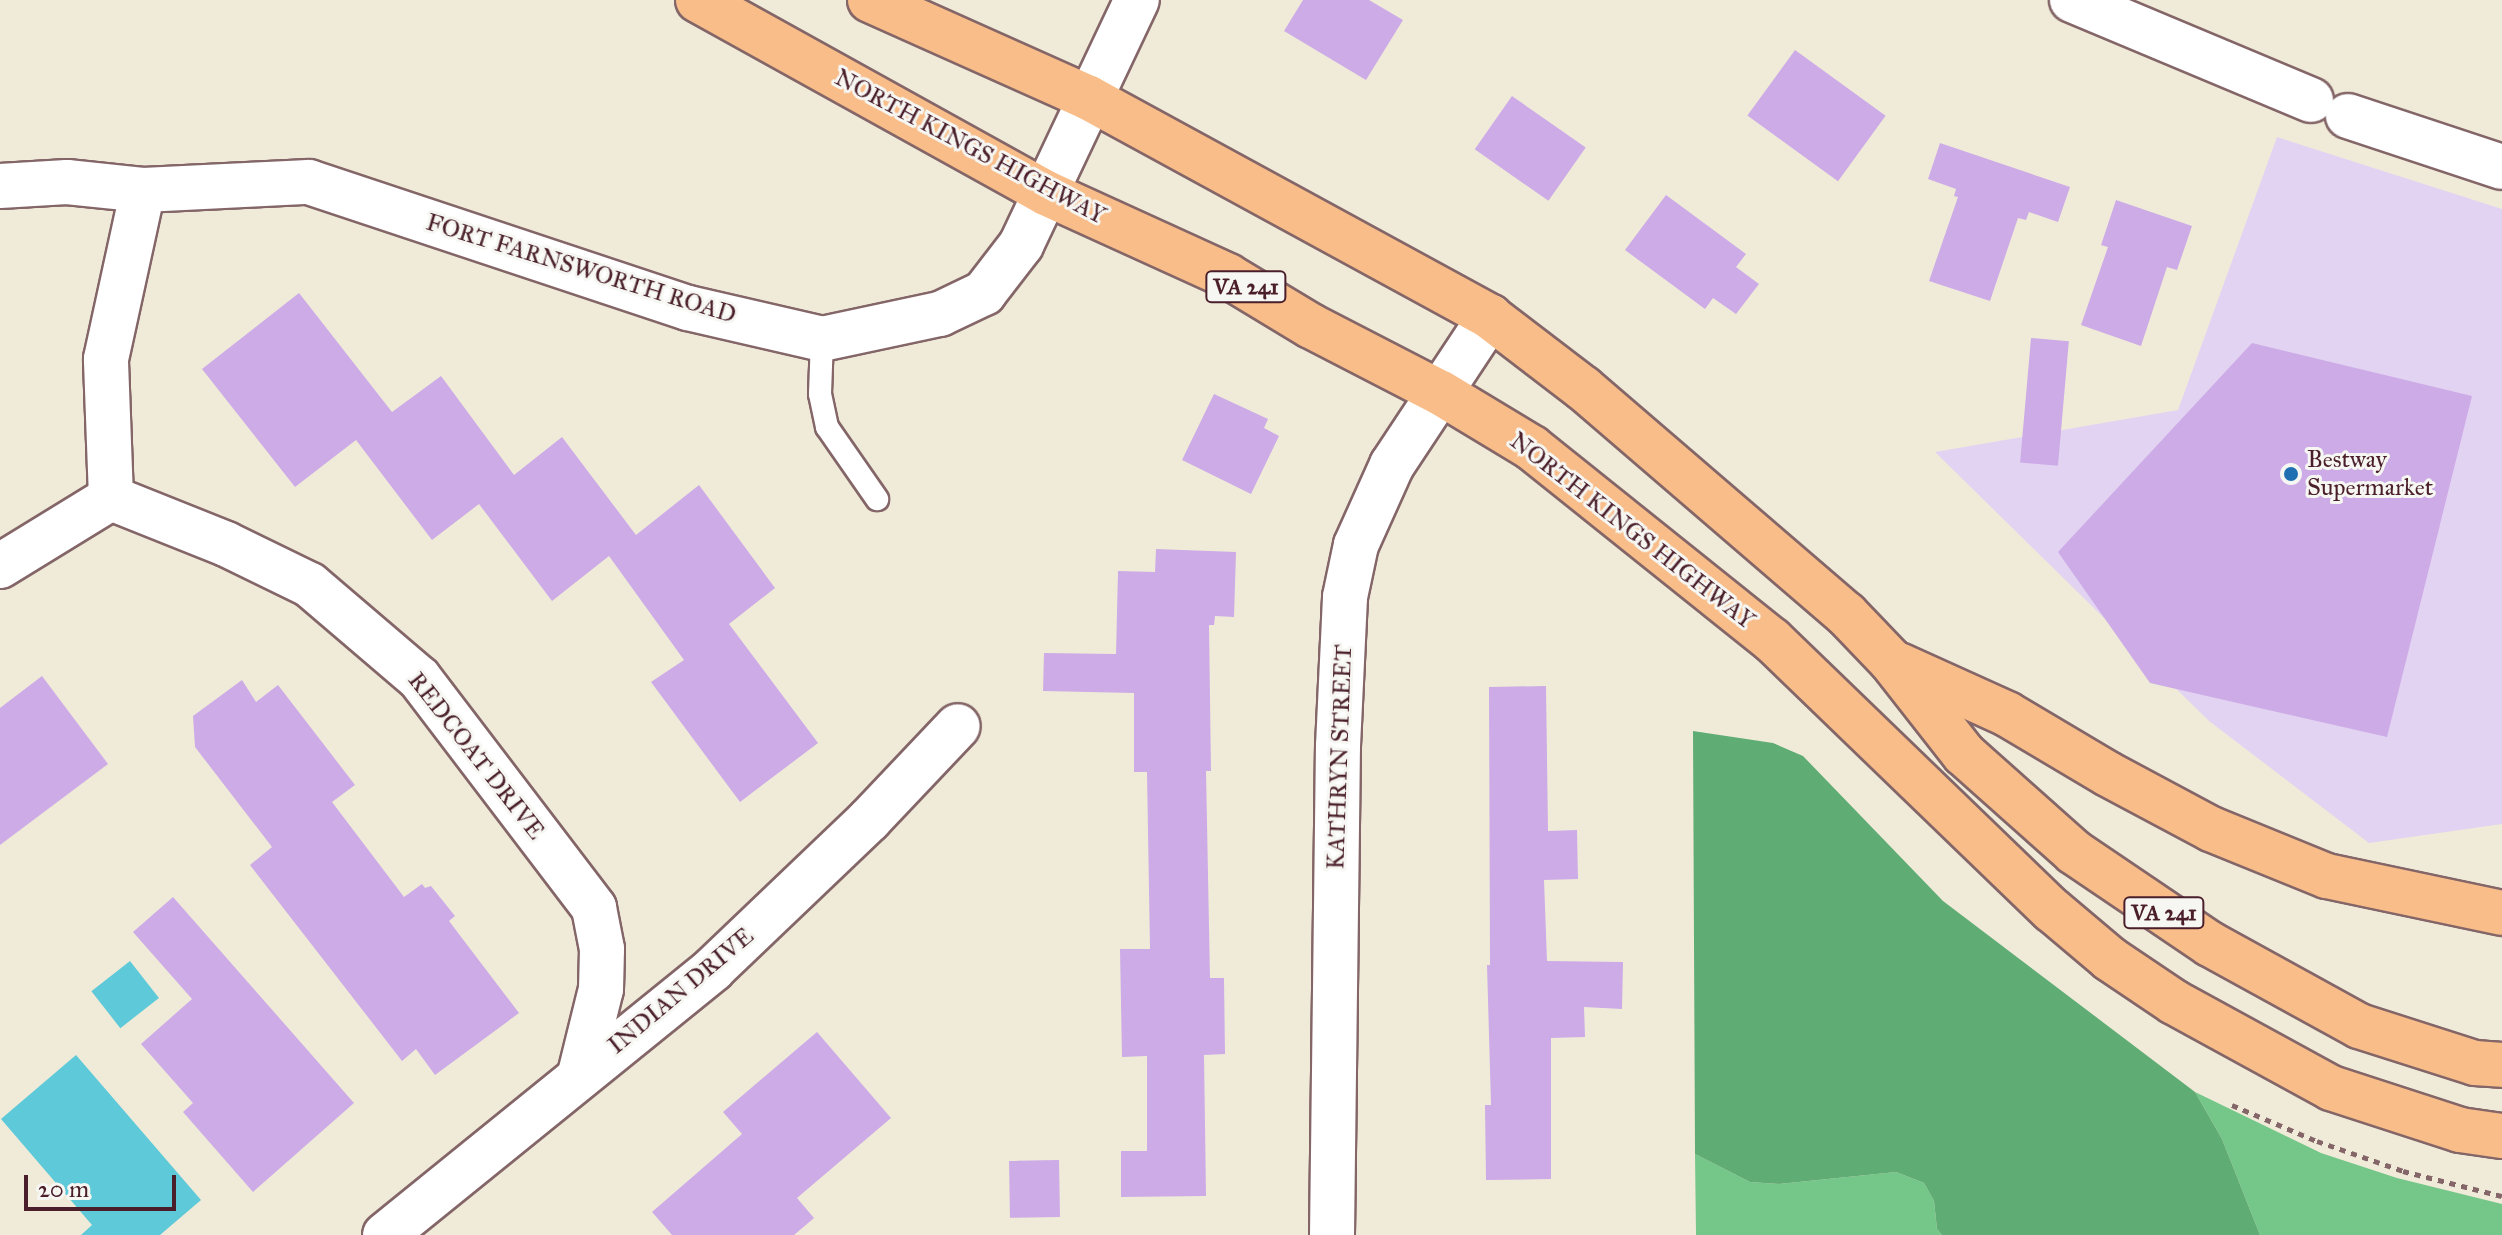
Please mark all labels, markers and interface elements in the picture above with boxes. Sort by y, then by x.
street label: NORTH KINGS HIGHWAY [830,63,1110,231]
street label: FORT FARNSWORTH ROAD [423,208,739,330]
road number: VA 241 [1204,269,1288,305]
street label: NORTH KINGS HIGHWAY [1504,427,1760,635]
place label: Bestway Supermarket [2307,446,2433,502]
marker: Bestway Supermarket [2282,465,2300,483]
street label: KATHRYN STREET [1322,644,1358,870]
street label: REDCOAT DRIVE [402,667,550,845]
road number: VA 241 [2122,895,2206,931]
street label: INDIAN DRIVE [602,922,760,1060]
scale bar [28,1159,180,1209]
text: 20 m [38,1174,89,1204]

